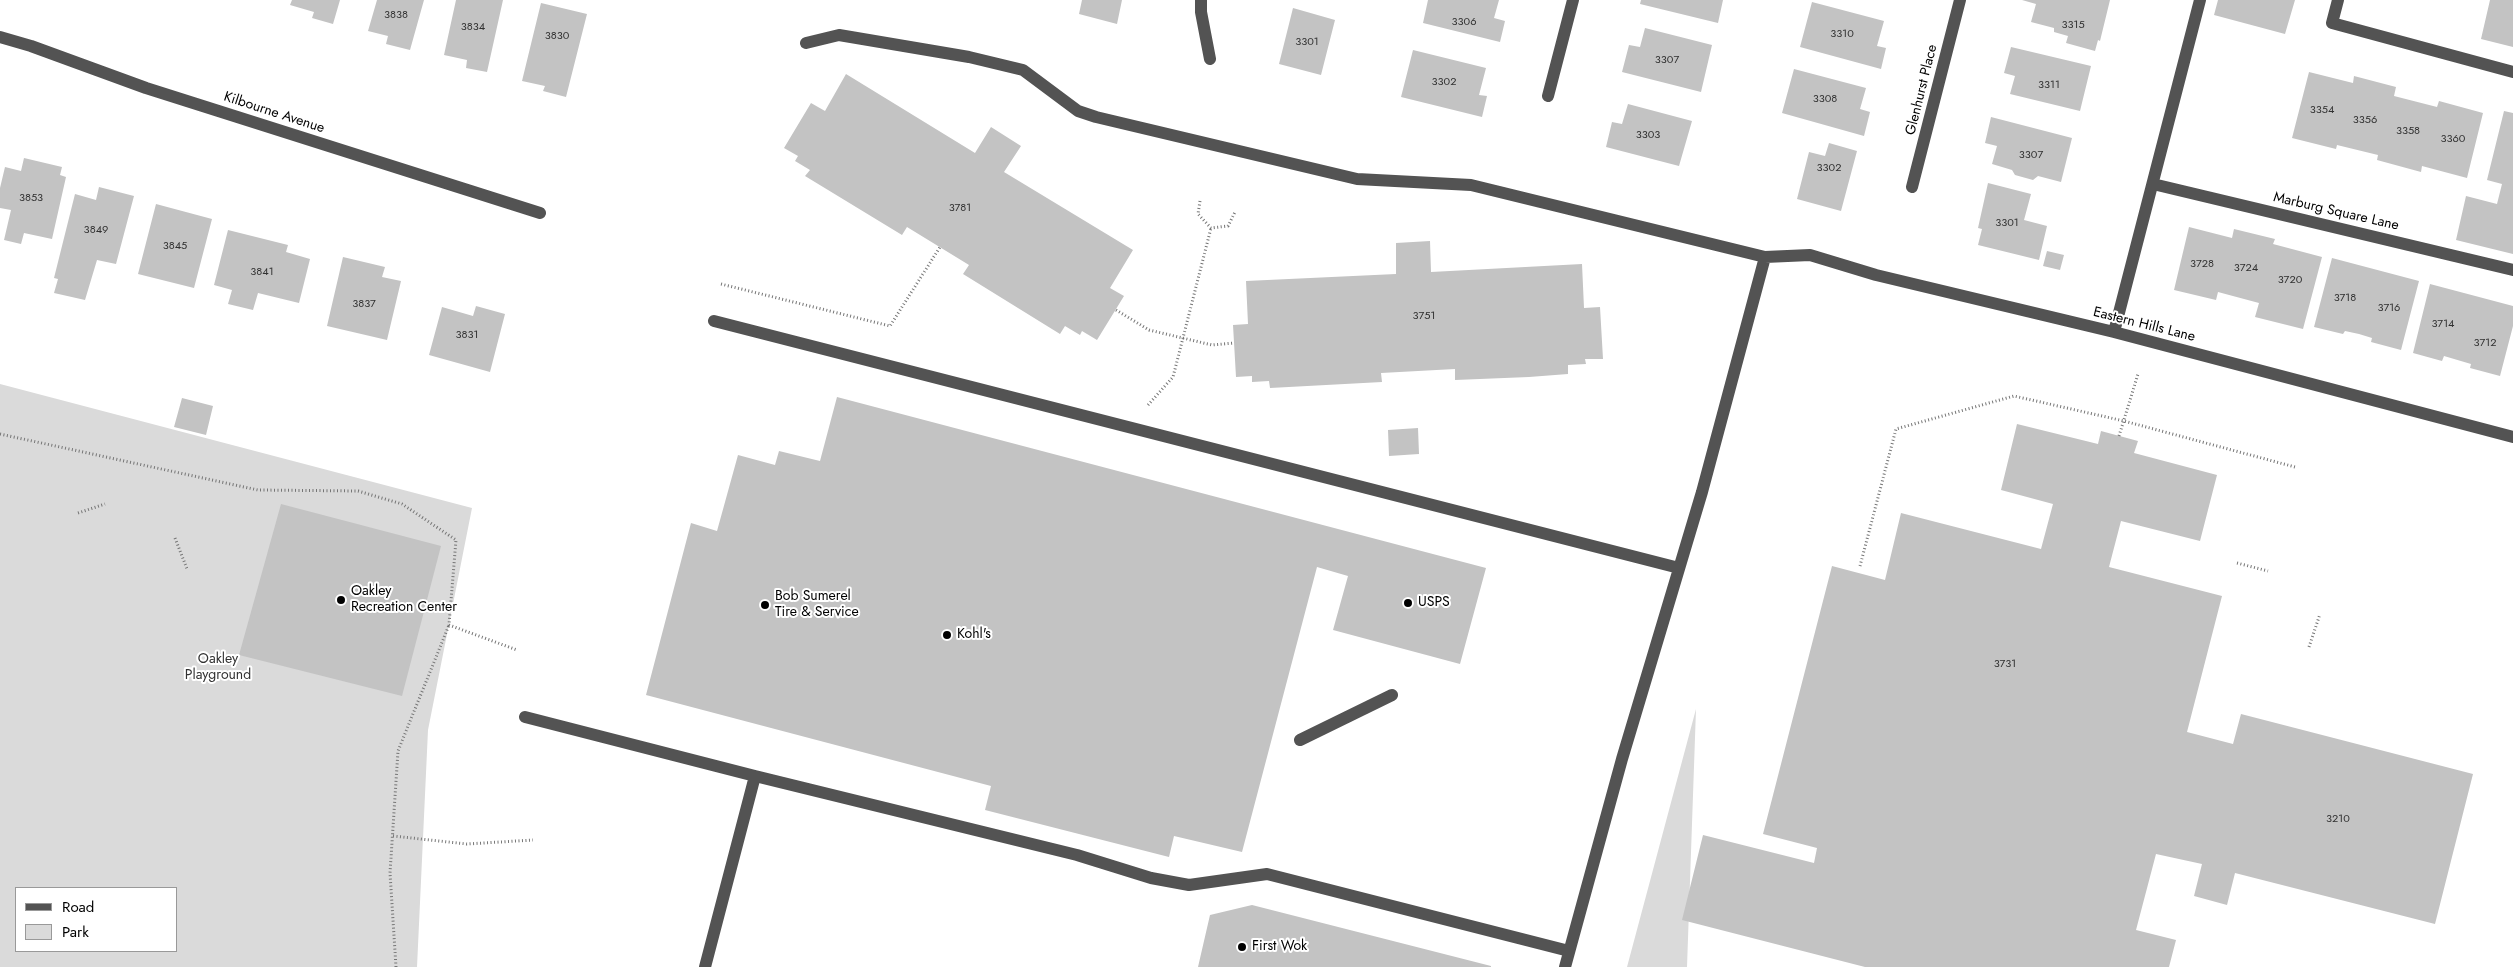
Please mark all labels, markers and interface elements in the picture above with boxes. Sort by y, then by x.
house number: 3838 [384,8,408,22]
house number: 3306 [1452,15,1476,29]
house number: 3315 [2061,18,2085,32]
house number: 3834 [461,20,485,34]
house number: 3310 [1830,27,1854,41]
house number: 3830 [545,29,569,43]
house number: 3301 [1295,35,1319,49]
street label: Glenhurst Place [1903,43,1941,137]
house number: 3307 [1655,53,1679,67]
house number: 3302 [1432,75,1456,89]
house number: 3311 [2038,78,2060,92]
street label: Kilbourne Avenue [222,89,326,137]
house number: 3308 [1813,92,1837,106]
house number: 3354 [2310,103,2334,117]
house number: 3356 [2353,113,2377,127]
house number: 3358 [2396,124,2420,138]
house number: 3303 [1636,128,1660,142]
house number: 3360 [2441,132,2465,146]
house number: 3307 [2019,148,2043,162]
house number: 3302 [1817,161,1841,175]
street label: Marburg Square Lane [2272,189,2400,235]
house number: 3853 [19,191,43,205]
house number: 3781 [949,201,971,215]
house number: 3301 [1995,216,2019,230]
house number: 3849 [84,223,108,237]
house number: 3845 [163,239,187,253]
house number: 3728 [2190,257,2214,271]
house number: 3724 [2234,261,2258,275]
house number: 3841 [250,265,274,279]
house number: 3720 [2278,273,2302,287]
house number: 3718 [2334,291,2356,305]
house number: 3837 [352,297,376,311]
house number: 3716 [2378,301,2400,315]
street label: Eastern Hills Lane [2091,304,2197,346]
house number: 3751 [1413,309,1435,323]
house number: 3714 [2432,317,2454,331]
house number: 3831 [456,328,478,342]
house number: 3712 [2474,336,2496,350]
place label: Oakley Recreation Center [351,584,457,616]
place label: Bob Sumerel Tire & Service [775,589,859,622]
marker: Oakley Recreation Center [335,594,347,606]
place label: USPS [1418,595,1450,611]
marker: USPS [1402,597,1414,609]
marker: Bob Sumerel Tire & Service [759,599,771,611]
place label: Kohl's [957,627,991,643]
marker: Kohl's [941,629,953,641]
park label: Oakley Playground [185,652,251,684]
house number: 3731 [1994,657,2016,671]
house number: 3210 [2326,812,2350,826]
legend [15,887,178,952]
text: Road [62,896,94,918]
text: Park [62,921,89,943]
place label: First Wok [1252,939,1307,955]
marker: First Wok [1236,941,1248,953]

